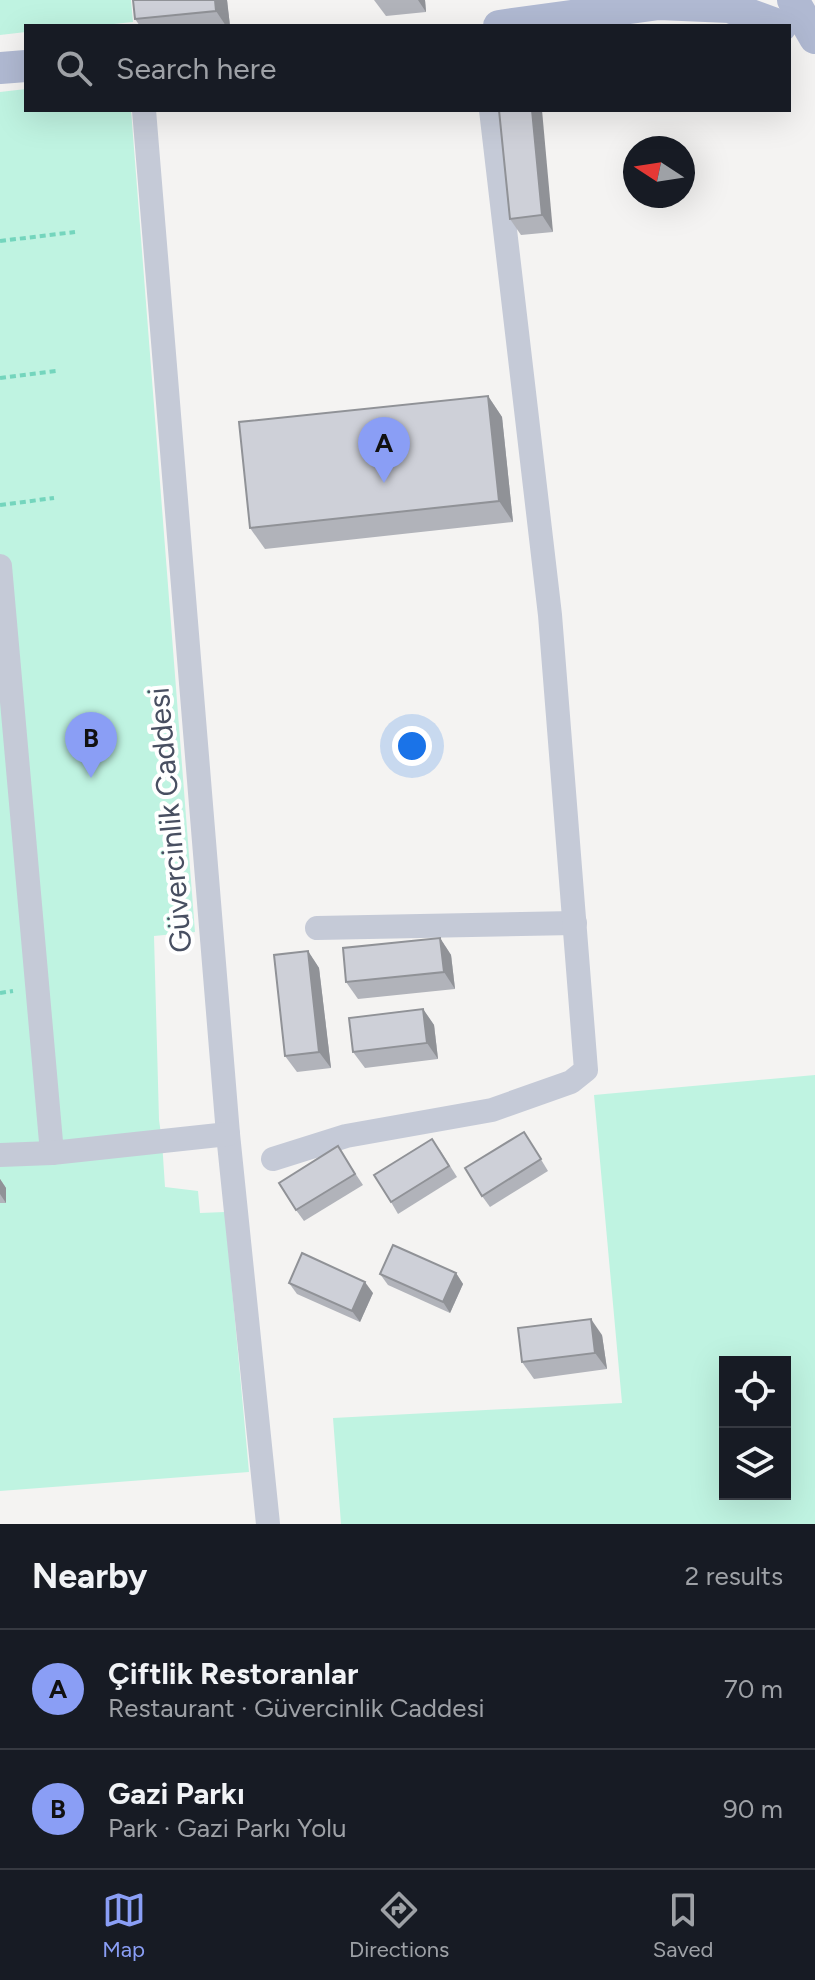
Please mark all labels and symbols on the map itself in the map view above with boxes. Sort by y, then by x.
north arrow [623,136,695,208]
pin: A [358,417,410,483]
street label: Güvercinlik Caddesi [139,686,200,954]
pin: B [65,712,117,778]
your location [392,726,432,766]

